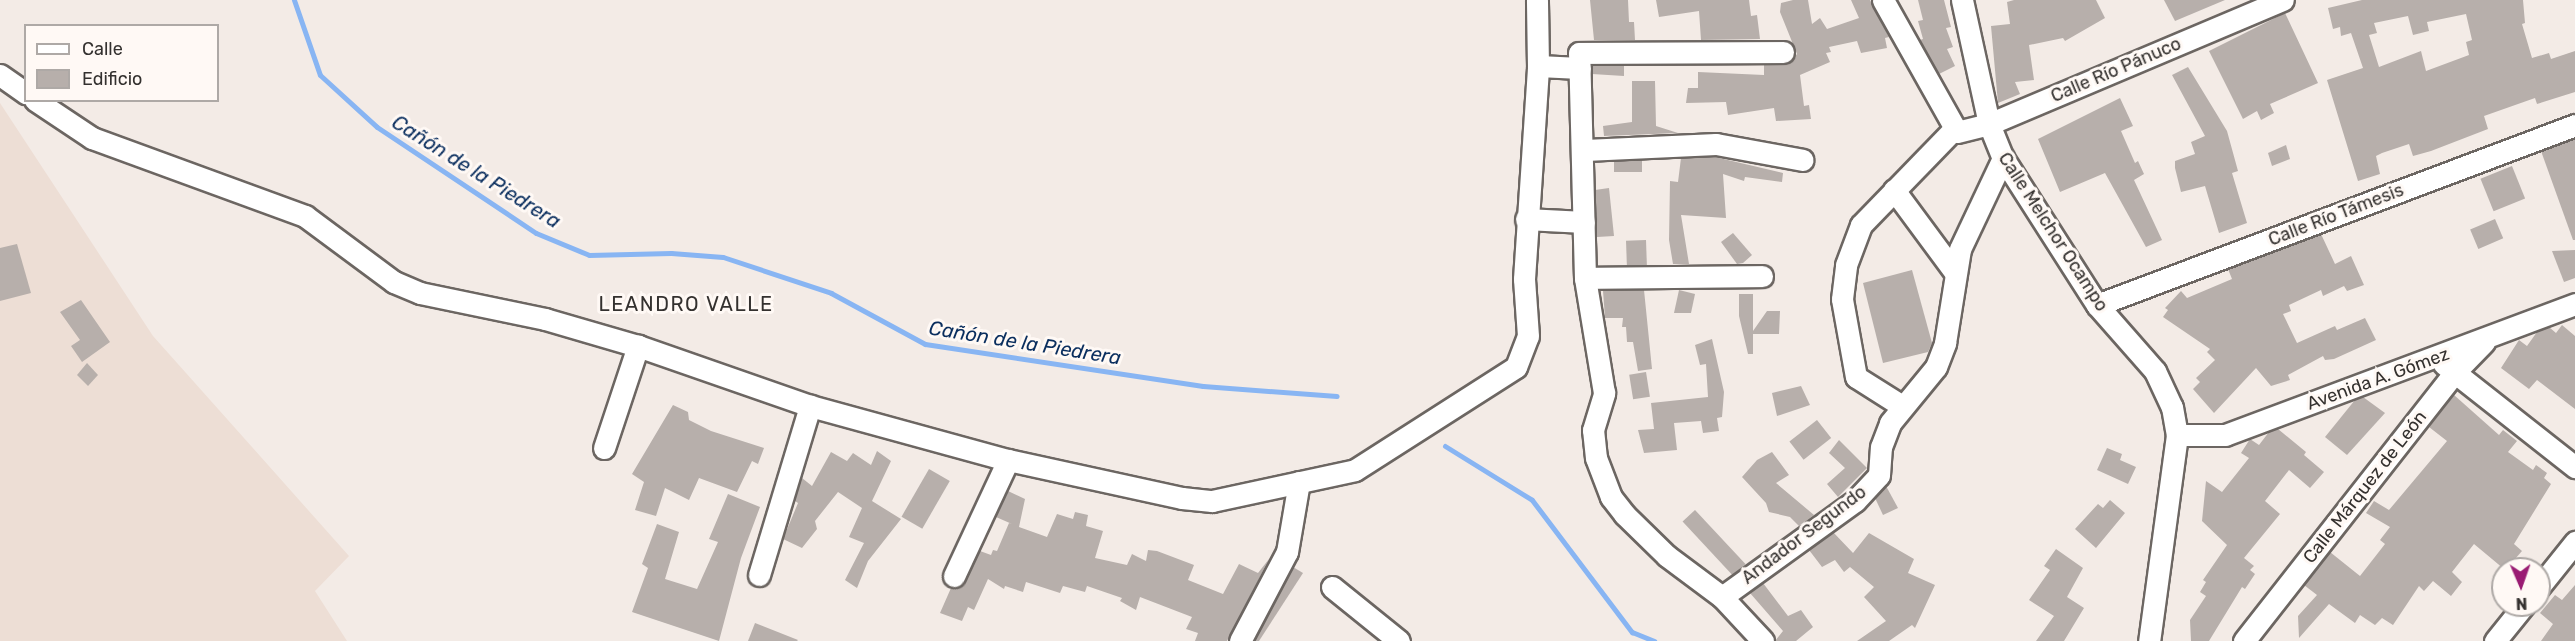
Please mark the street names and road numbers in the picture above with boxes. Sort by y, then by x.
street label: Calle Río Pánuco [2048,33,2184,107]
street label: Calle Melchor Ocampo [1993,148,2113,316]
street label: Calle Río Támesis [2265,179,2407,251]
street label: Avenida A. Gómez [2304,343,2452,415]
street label: Calle Márquez de León [2299,406,2431,568]
street label: Andador Segundo [1737,481,1871,589]

